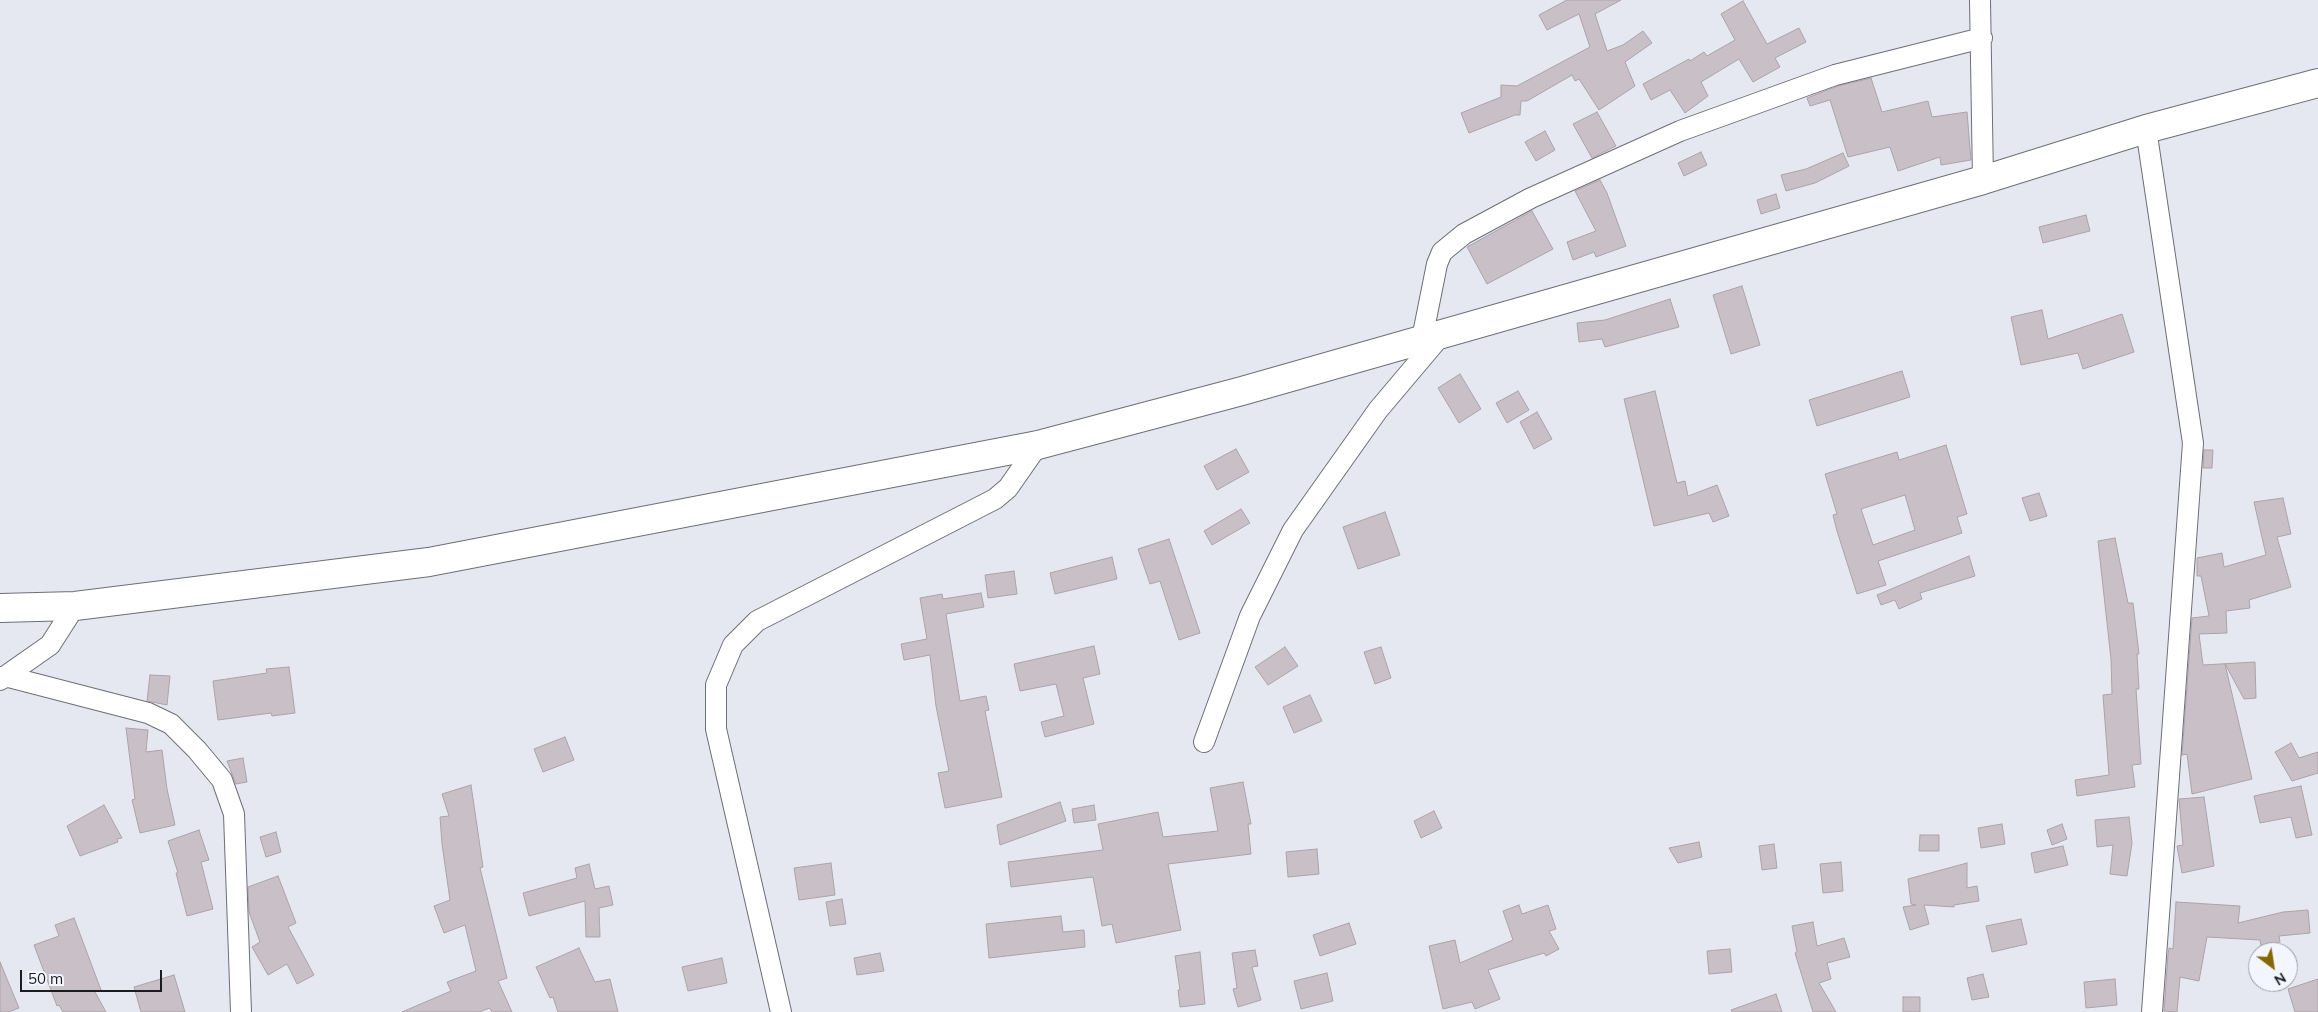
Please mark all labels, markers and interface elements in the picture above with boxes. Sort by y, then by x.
north arrow [2248,942,2298,992]
scale bar [22,960,165,992]
text: 50 m [28,969,63,988]
text: N [2271,969,2289,989]

